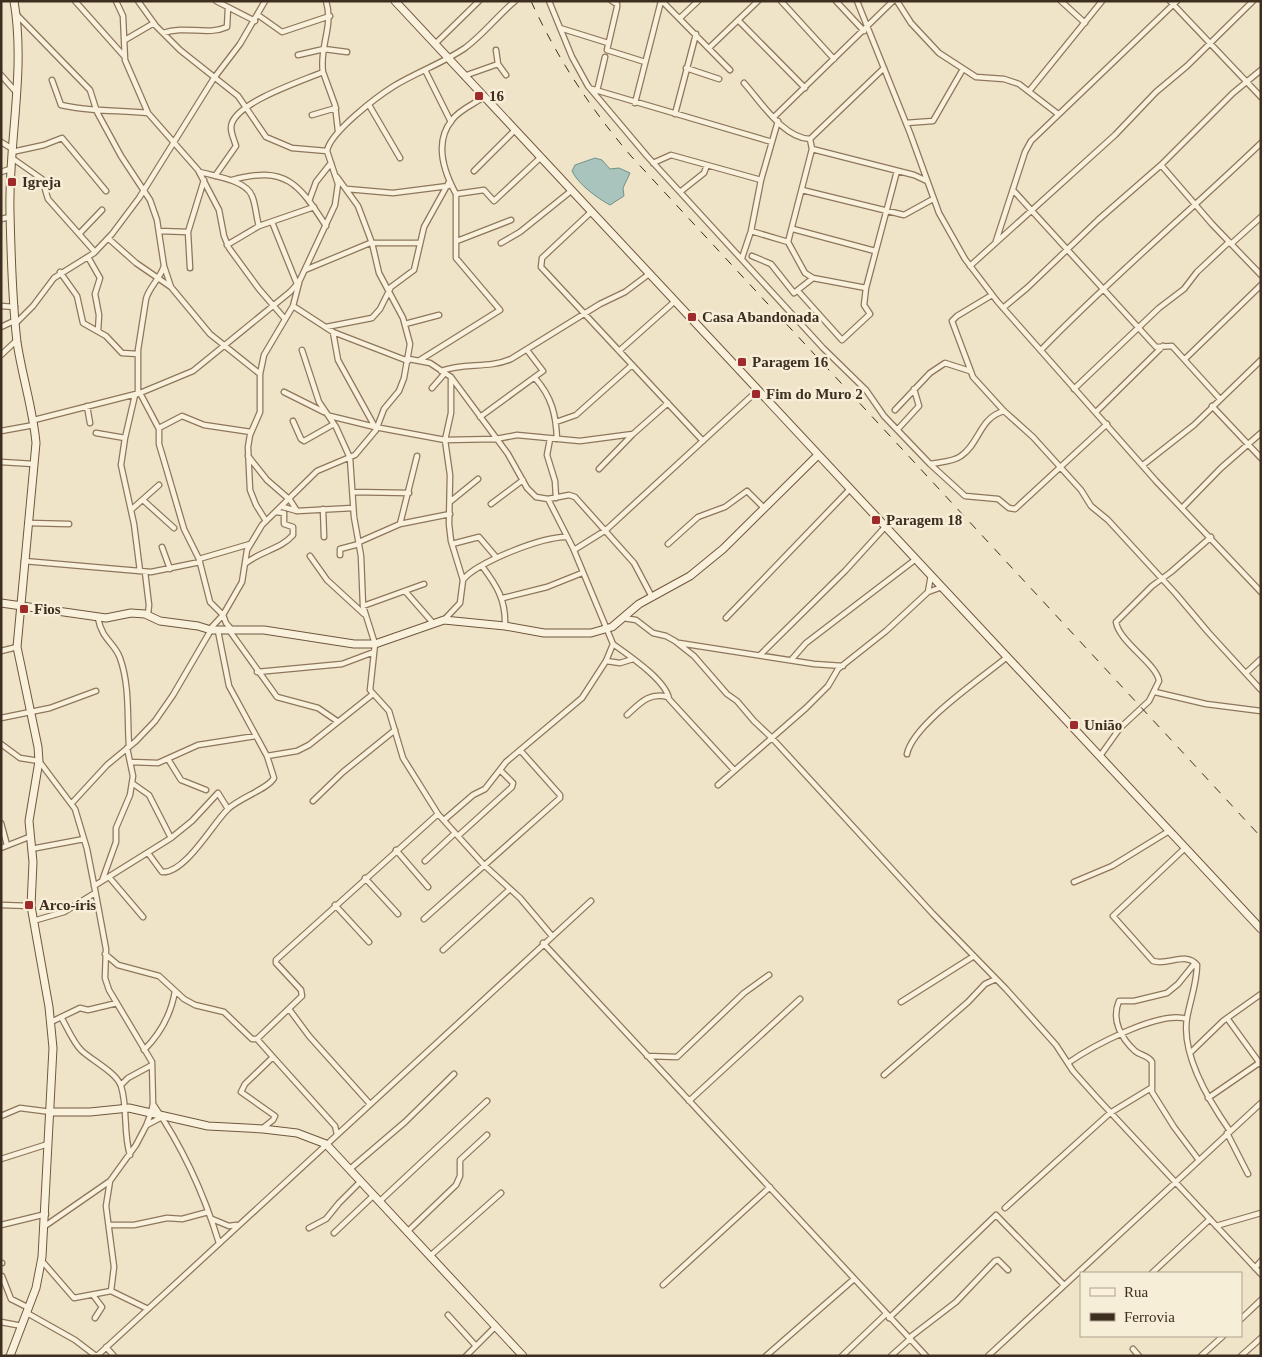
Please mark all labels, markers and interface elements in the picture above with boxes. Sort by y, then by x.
place label: 16 [489,88,505,104]
marker: 16 [473,90,485,102]
place label: Igreja [22,174,61,190]
marker: Igreja [6,176,18,188]
place label: Casa Abandonada [702,309,820,325]
marker: Casa Abandonada [686,311,698,323]
place label: Paragem 16 [752,354,829,370]
marker: Paragem 16 [736,356,748,368]
place label: Fim do Muro 2 [766,386,863,402]
marker: Fim do Muro 2 [750,388,762,400]
place label: Paragem 18 [886,512,962,528]
marker: Paragem 18 [870,514,882,526]
place label: Fios [34,601,61,617]
marker: Fios [18,603,30,615]
place label: União [1084,717,1122,733]
marker: União [1068,719,1080,731]
place label: Arco-íris [39,897,96,913]
marker: Arco-íris [23,899,35,911]
legend [1080,1272,1242,1337]
text: Rua [1124,1284,1149,1300]
text: Ferrovia [1124,1309,1175,1325]

